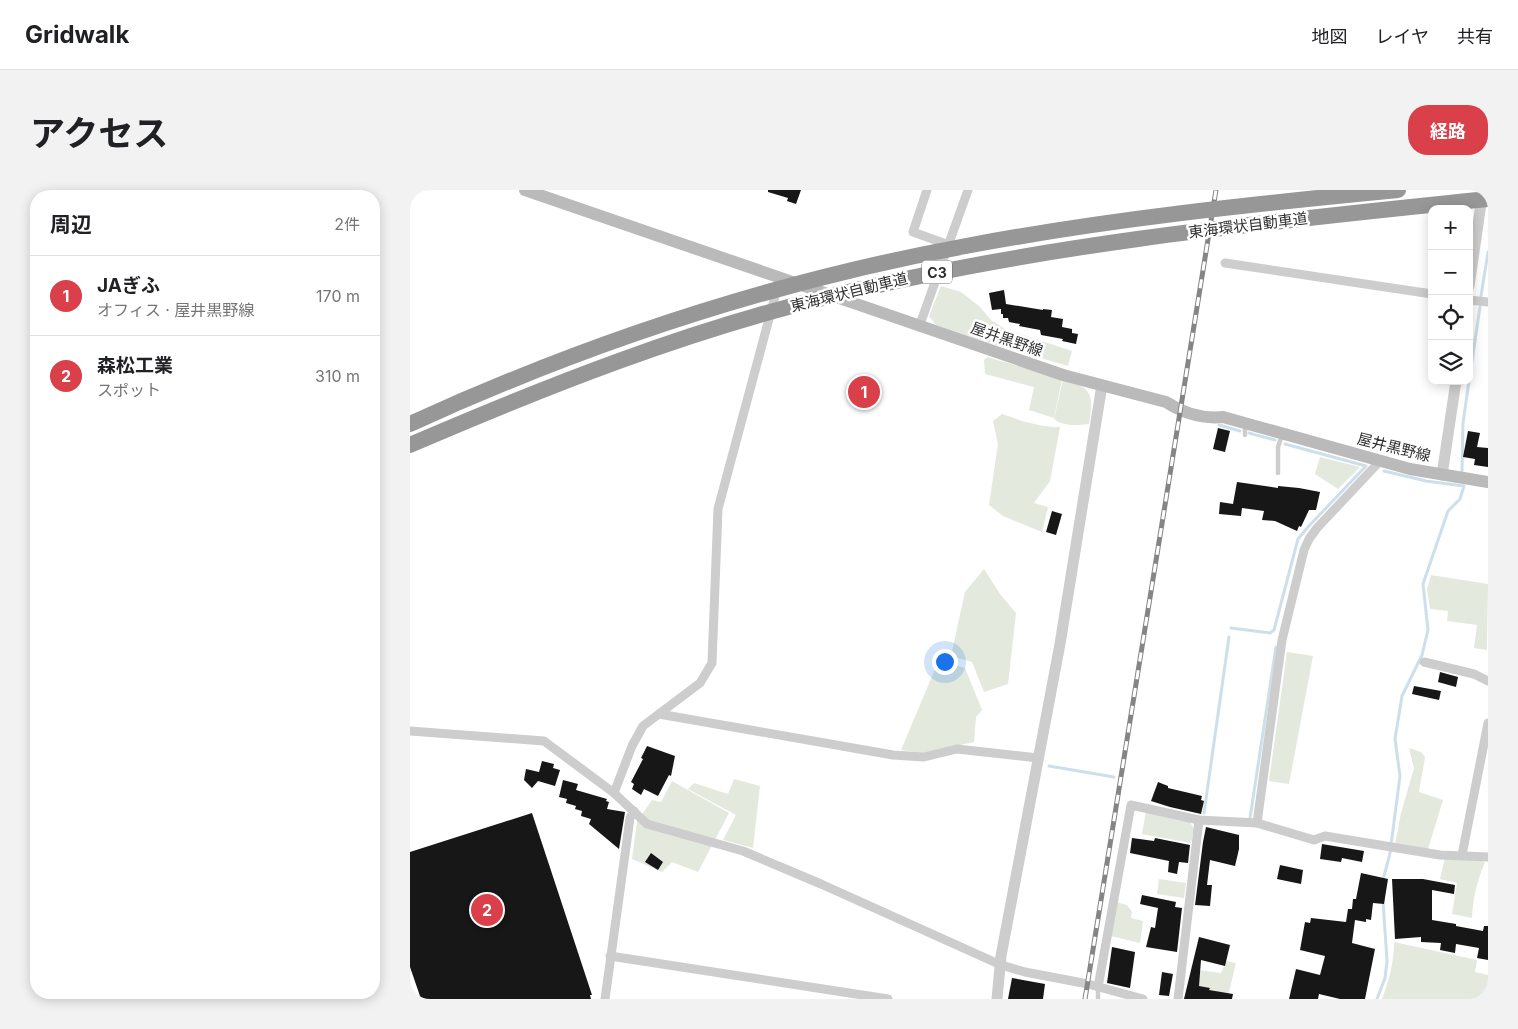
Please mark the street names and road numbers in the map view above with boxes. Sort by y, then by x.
street label: 東海環状自動車道 [1187,208,1309,242]
road number: C3 [922,260,952,284]
street label: 東海環状自動車道 [788,268,910,316]
street label: 屋井黒野線 [968,318,1046,360]
street label: 屋井黒野線 [1355,429,1433,465]

